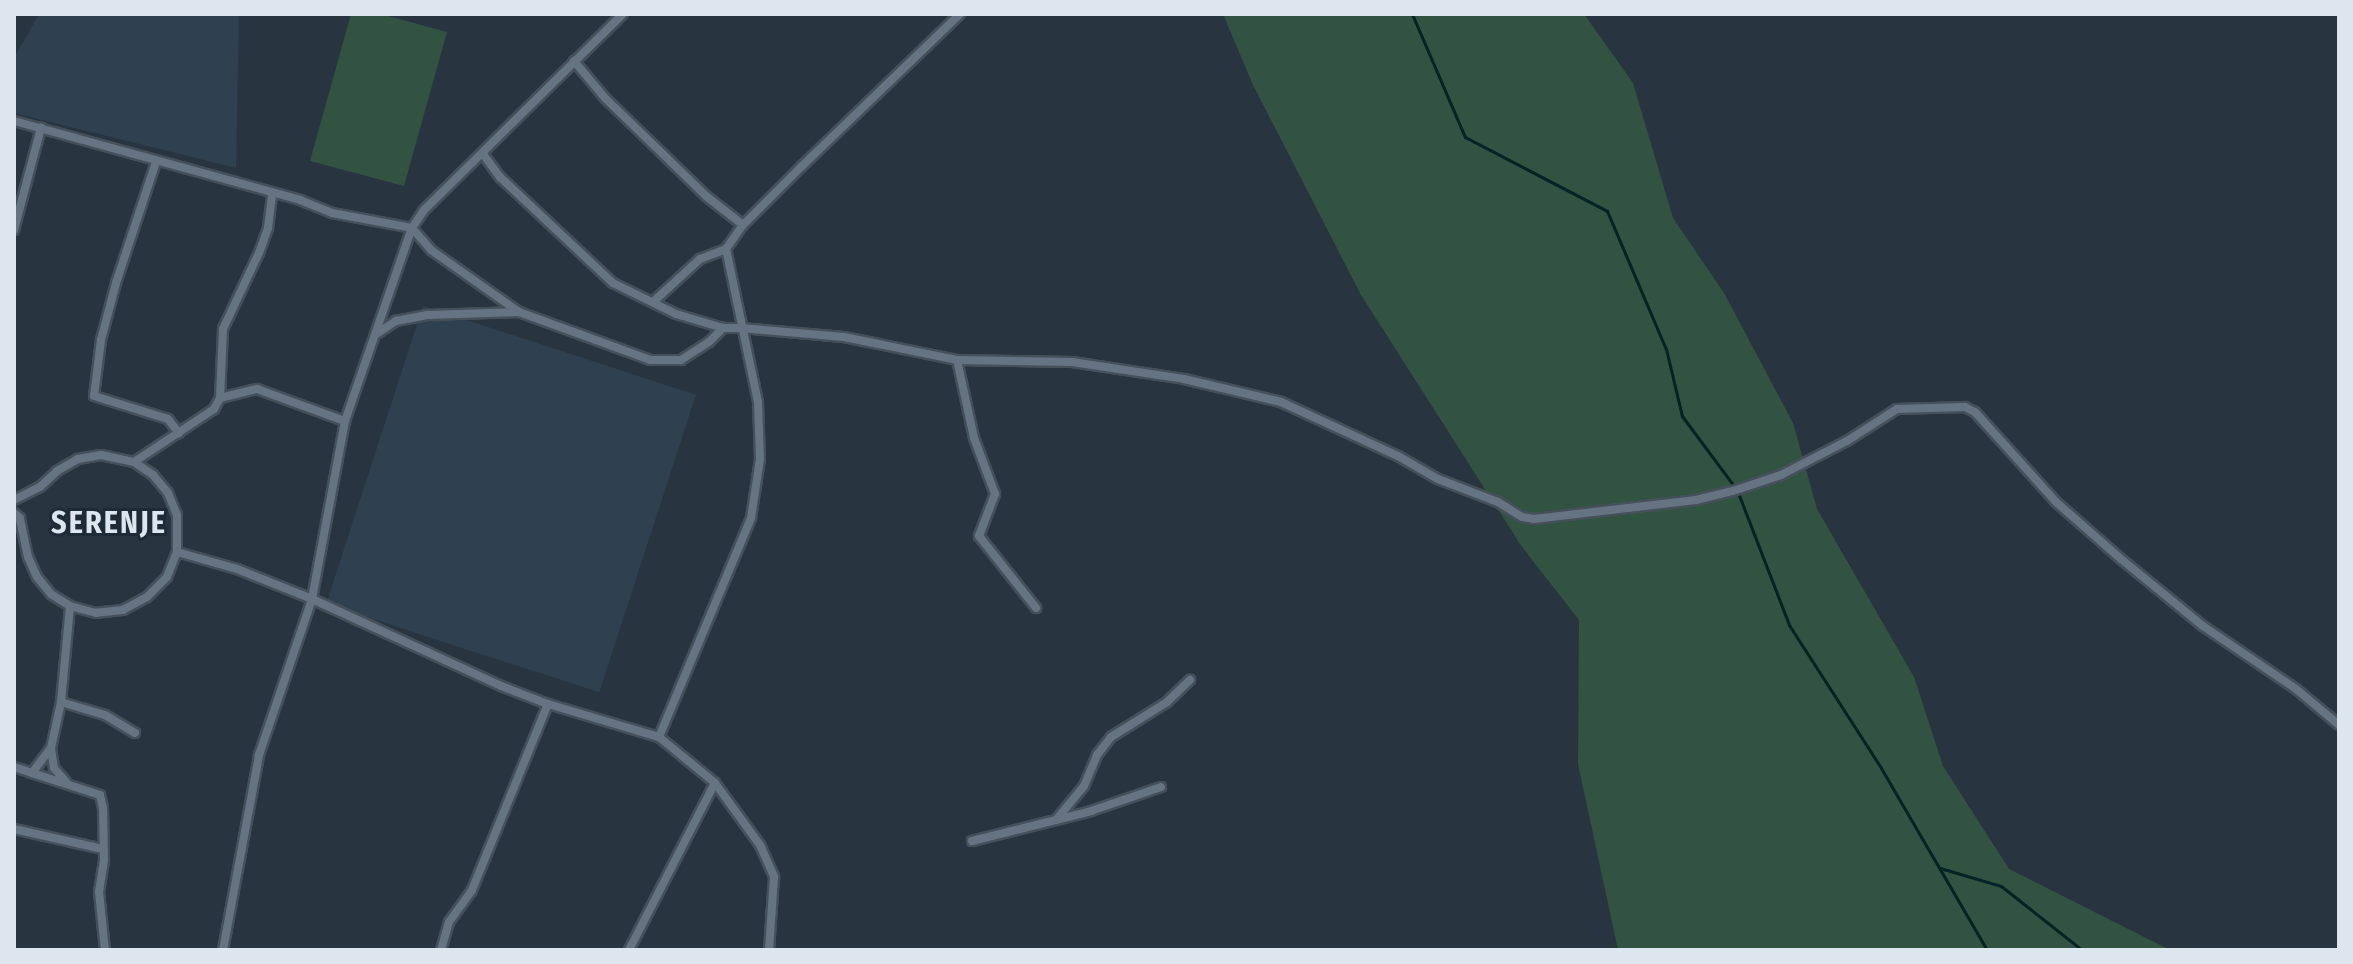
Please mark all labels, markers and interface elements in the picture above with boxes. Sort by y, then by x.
district label: SERENJE [51,505,167,541]

